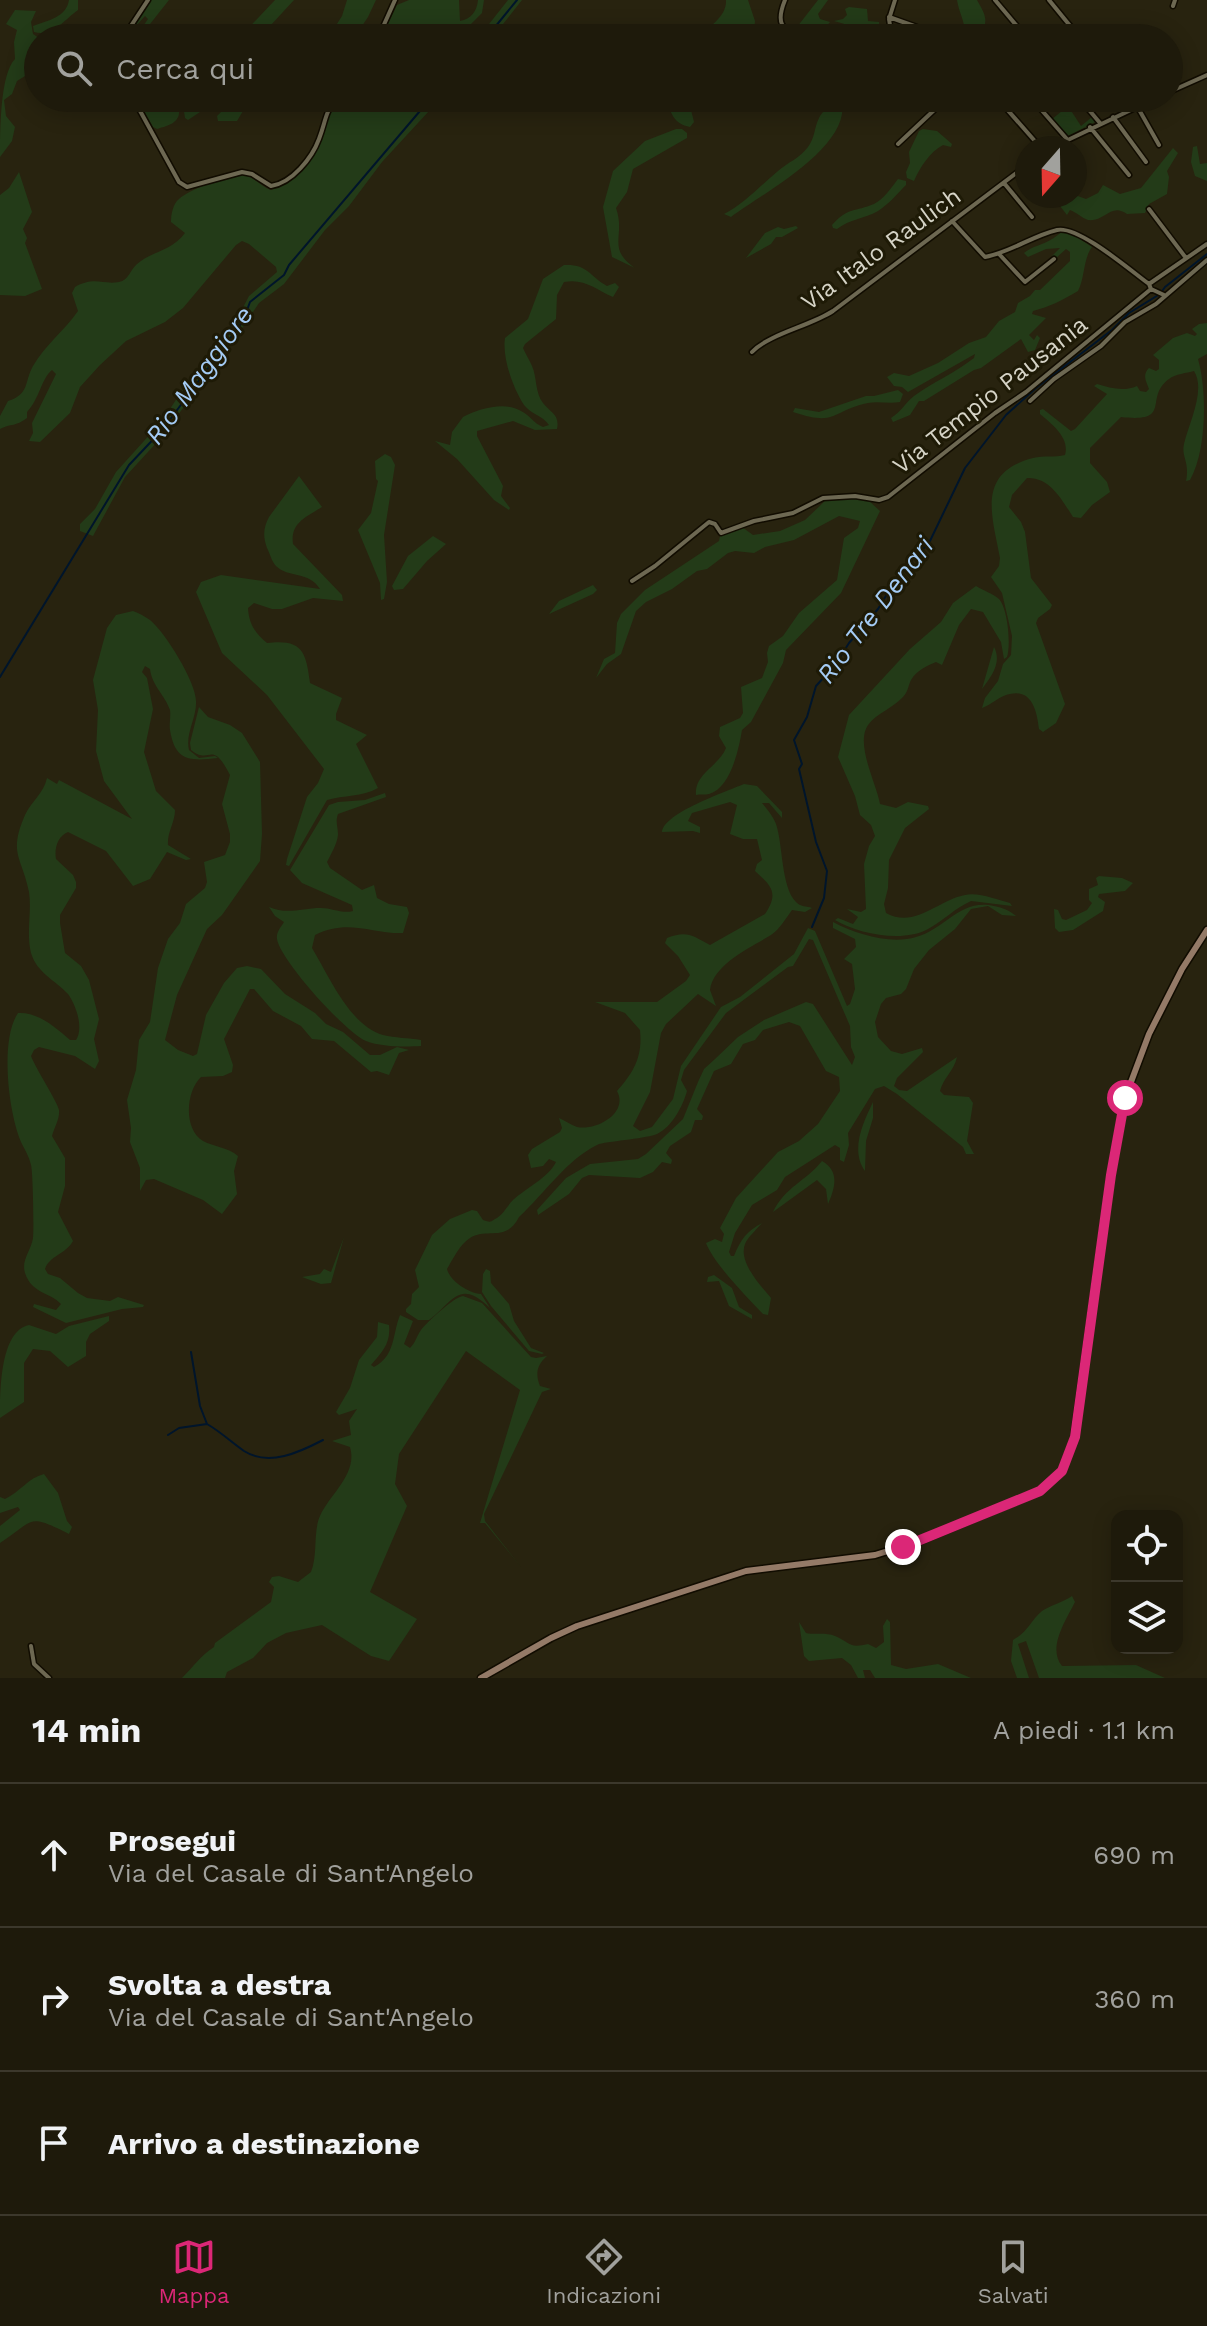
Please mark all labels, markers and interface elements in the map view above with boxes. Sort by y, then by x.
search box [24,24,1183,112]
icon: search [52,46,96,90]
text: Cerca qui [116,51,254,86]
north arrow [1015,136,1087,208]
street label: Via Italo Raulich [796,182,966,316]
water label: Rio Maggiore [139,300,259,450]
street label: Via Tempio Pausania [887,310,1093,480]
water label: Rio Tre Denari [810,530,940,689]
route start [1107,1080,1143,1116]
map controls [1111,1510,1183,1654]
button: locate [1111,1510,1183,1582]
route end [885,1529,921,1565]
button: layers [1111,1582,1183,1654]
text: 14 min [32,1710,141,1750]
text: A piedi · 1.1 km [993,1715,1175,1745]
text: Prosegui [108,1823,236,1858]
icon: ahead [32,1833,76,1877]
text: 690 m [1093,1840,1175,1870]
text: Via del Casale di Sant'Angelo [108,1858,474,1888]
text: Svolta a destra [108,1967,331,2002]
icon: right [32,1977,76,2021]
text: 360 m [1094,1984,1175,2014]
text: Via del Casale di Sant'Angelo [108,2002,474,2032]
icon: arrive [32,2121,76,2165]
text: Arrivo a destinazione [108,2126,420,2161]
tab: Mappa [158,2235,230,2308]
tab: Indicazioni [546,2235,661,2308]
tab: Salvati [978,2235,1049,2308]

